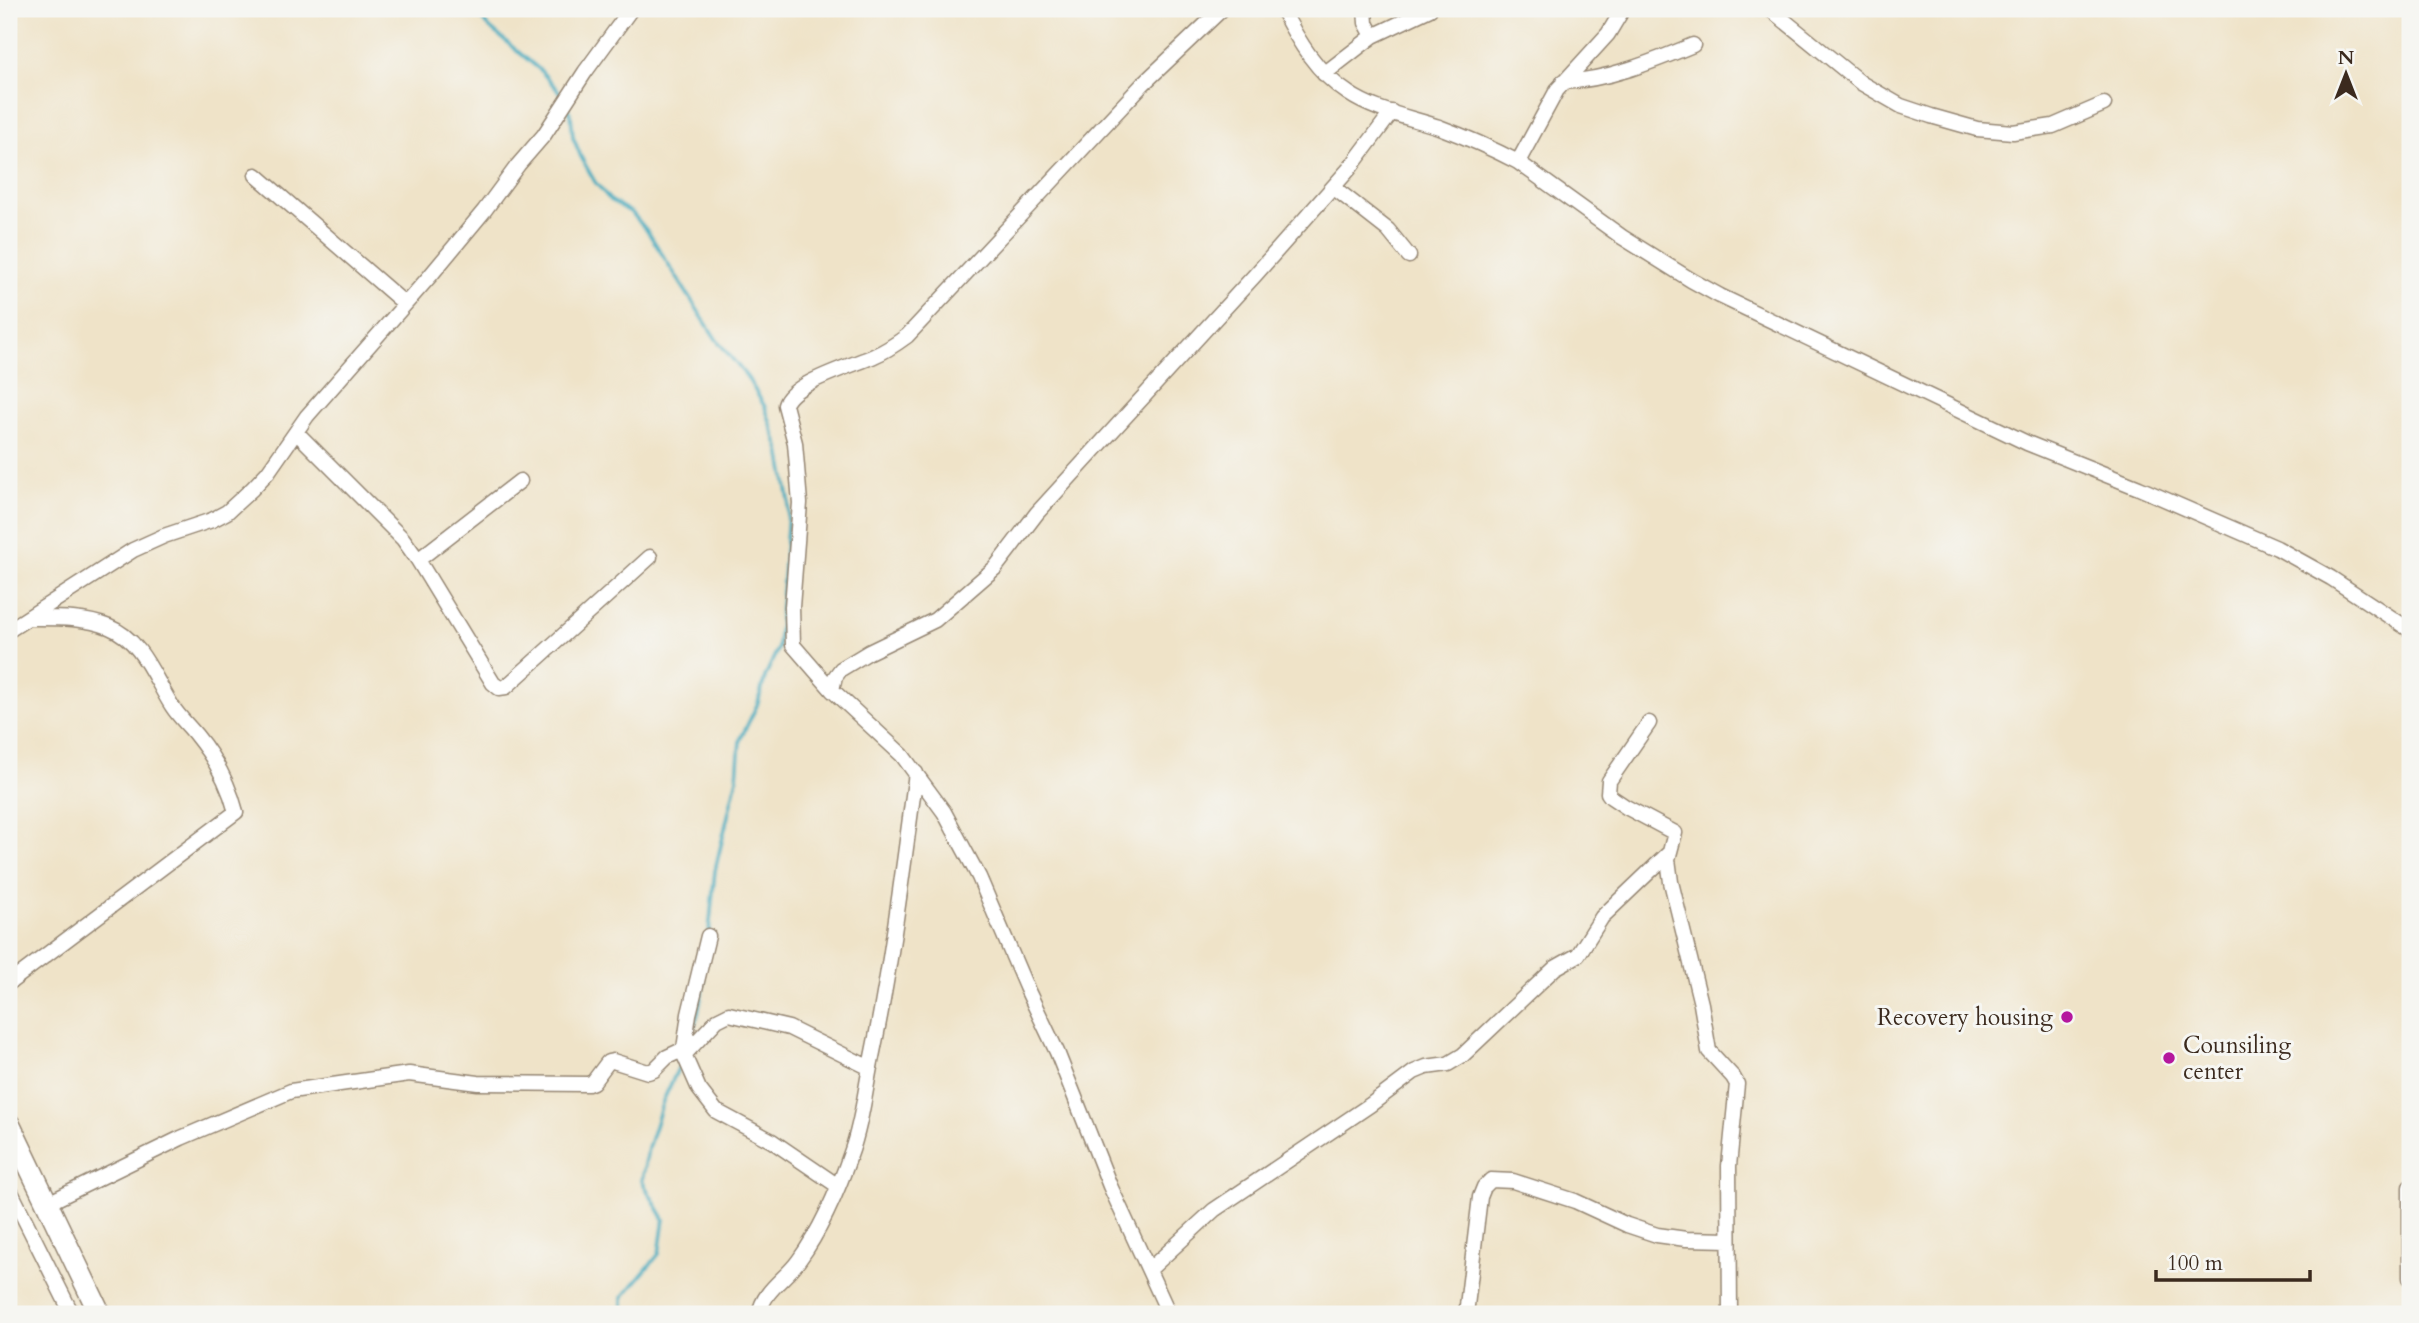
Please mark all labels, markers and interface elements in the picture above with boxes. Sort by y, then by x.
north arrow [2310,38,2380,108]
text: N [2338,45,2355,71]
place label: Recovery housing [1877,1002,2053,1033]
marker: Recovery housing [2059,1009,2075,1025]
place label: Counsiling center [2183,1030,2291,1087]
marker: Counsiling center [2161,1050,2177,1066]
scale bar [2156,1239,2310,1283]
text: 100 m [2167,1249,2223,1278]

